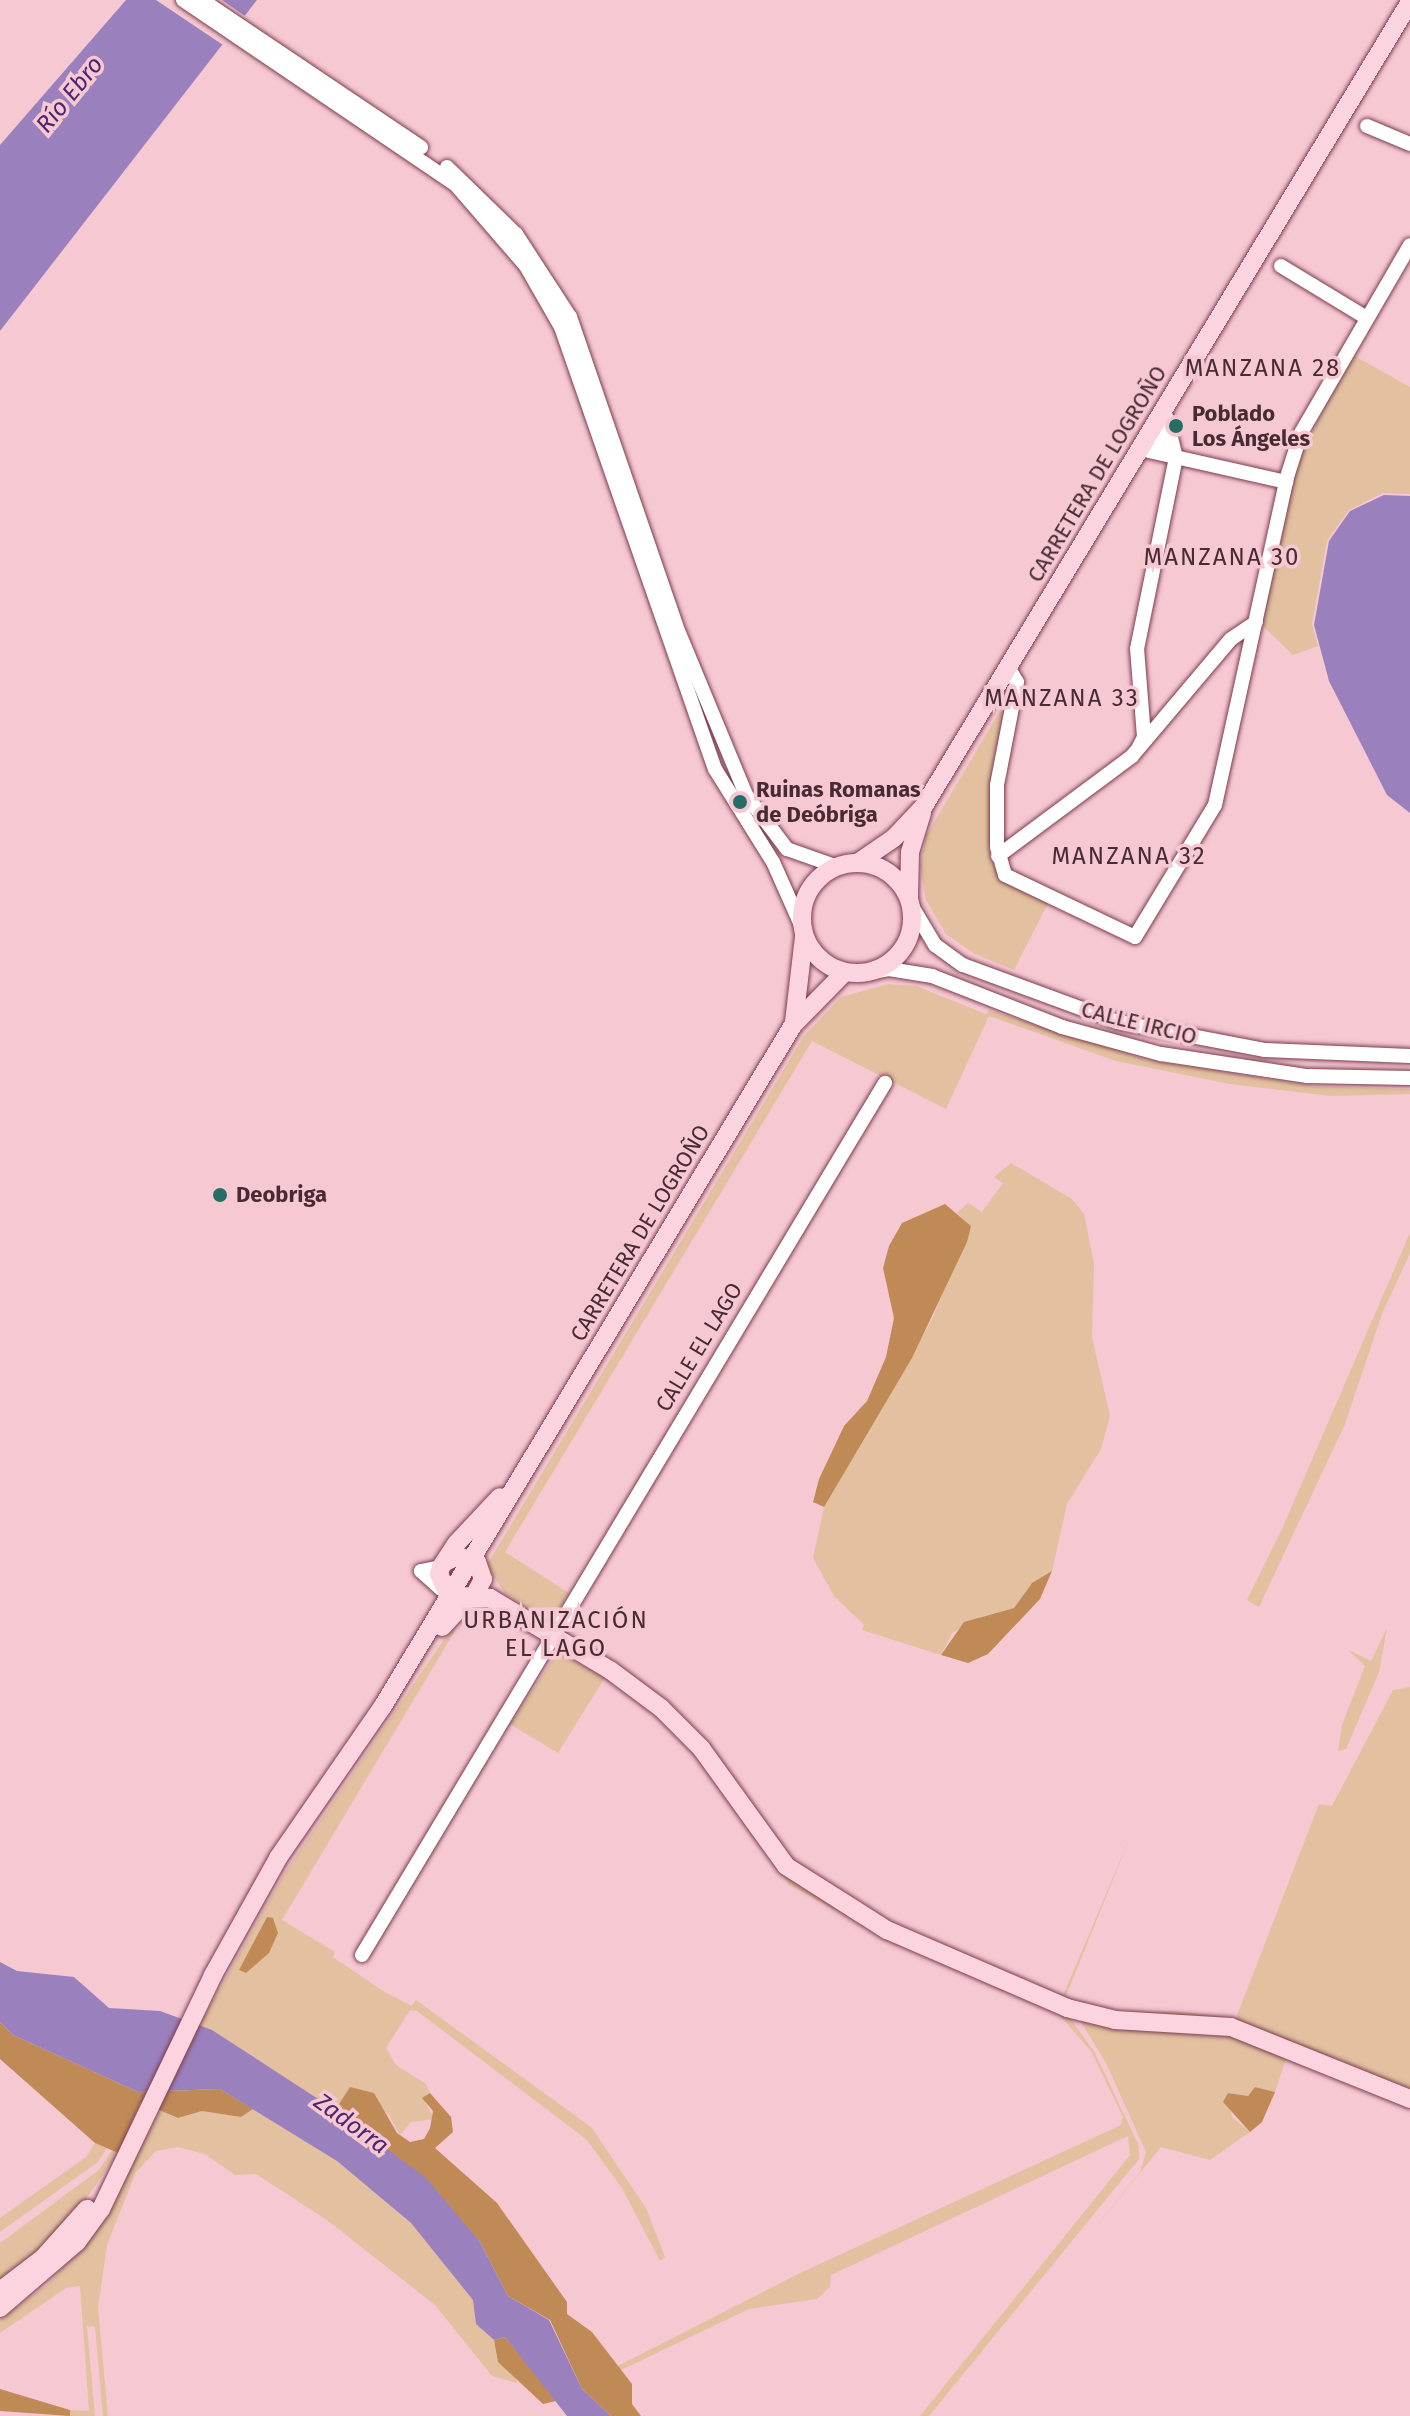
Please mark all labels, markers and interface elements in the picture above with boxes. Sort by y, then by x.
water label: Río Ebro [30,51,110,139]
district label: MANZANA 28 [1185,355,1341,383]
street label: CARRETERA DE LOGROÑO [1022,361,1172,587]
place label: Poblado Los Ángeles [1192,400,1310,452]
marker: Poblado Los Ángeles [1167,417,1185,435]
district label: MANZANA 30 [1144,544,1300,572]
district label: MANZANA 33 [984,685,1140,713]
place label: Ruinas Romanas de Deóbriga [756,776,921,828]
marker: Ruinas Romanas de Deóbriga [731,793,749,811]
district label: MANZANA 32 [1051,843,1207,871]
street label: CALLE IRCIO [1079,996,1199,1050]
street label: CARRETERA DE LOGROÑO [565,1120,715,1346]
place label: Deobriga [236,1182,327,1208]
marker: Deobriga [211,1186,229,1204]
street label: CALLE EL LAGO [650,1278,748,1416]
district label: URBANIZACIÓN EL LAGO [463,1607,649,1663]
water label: Zadorra [308,2087,394,2161]

